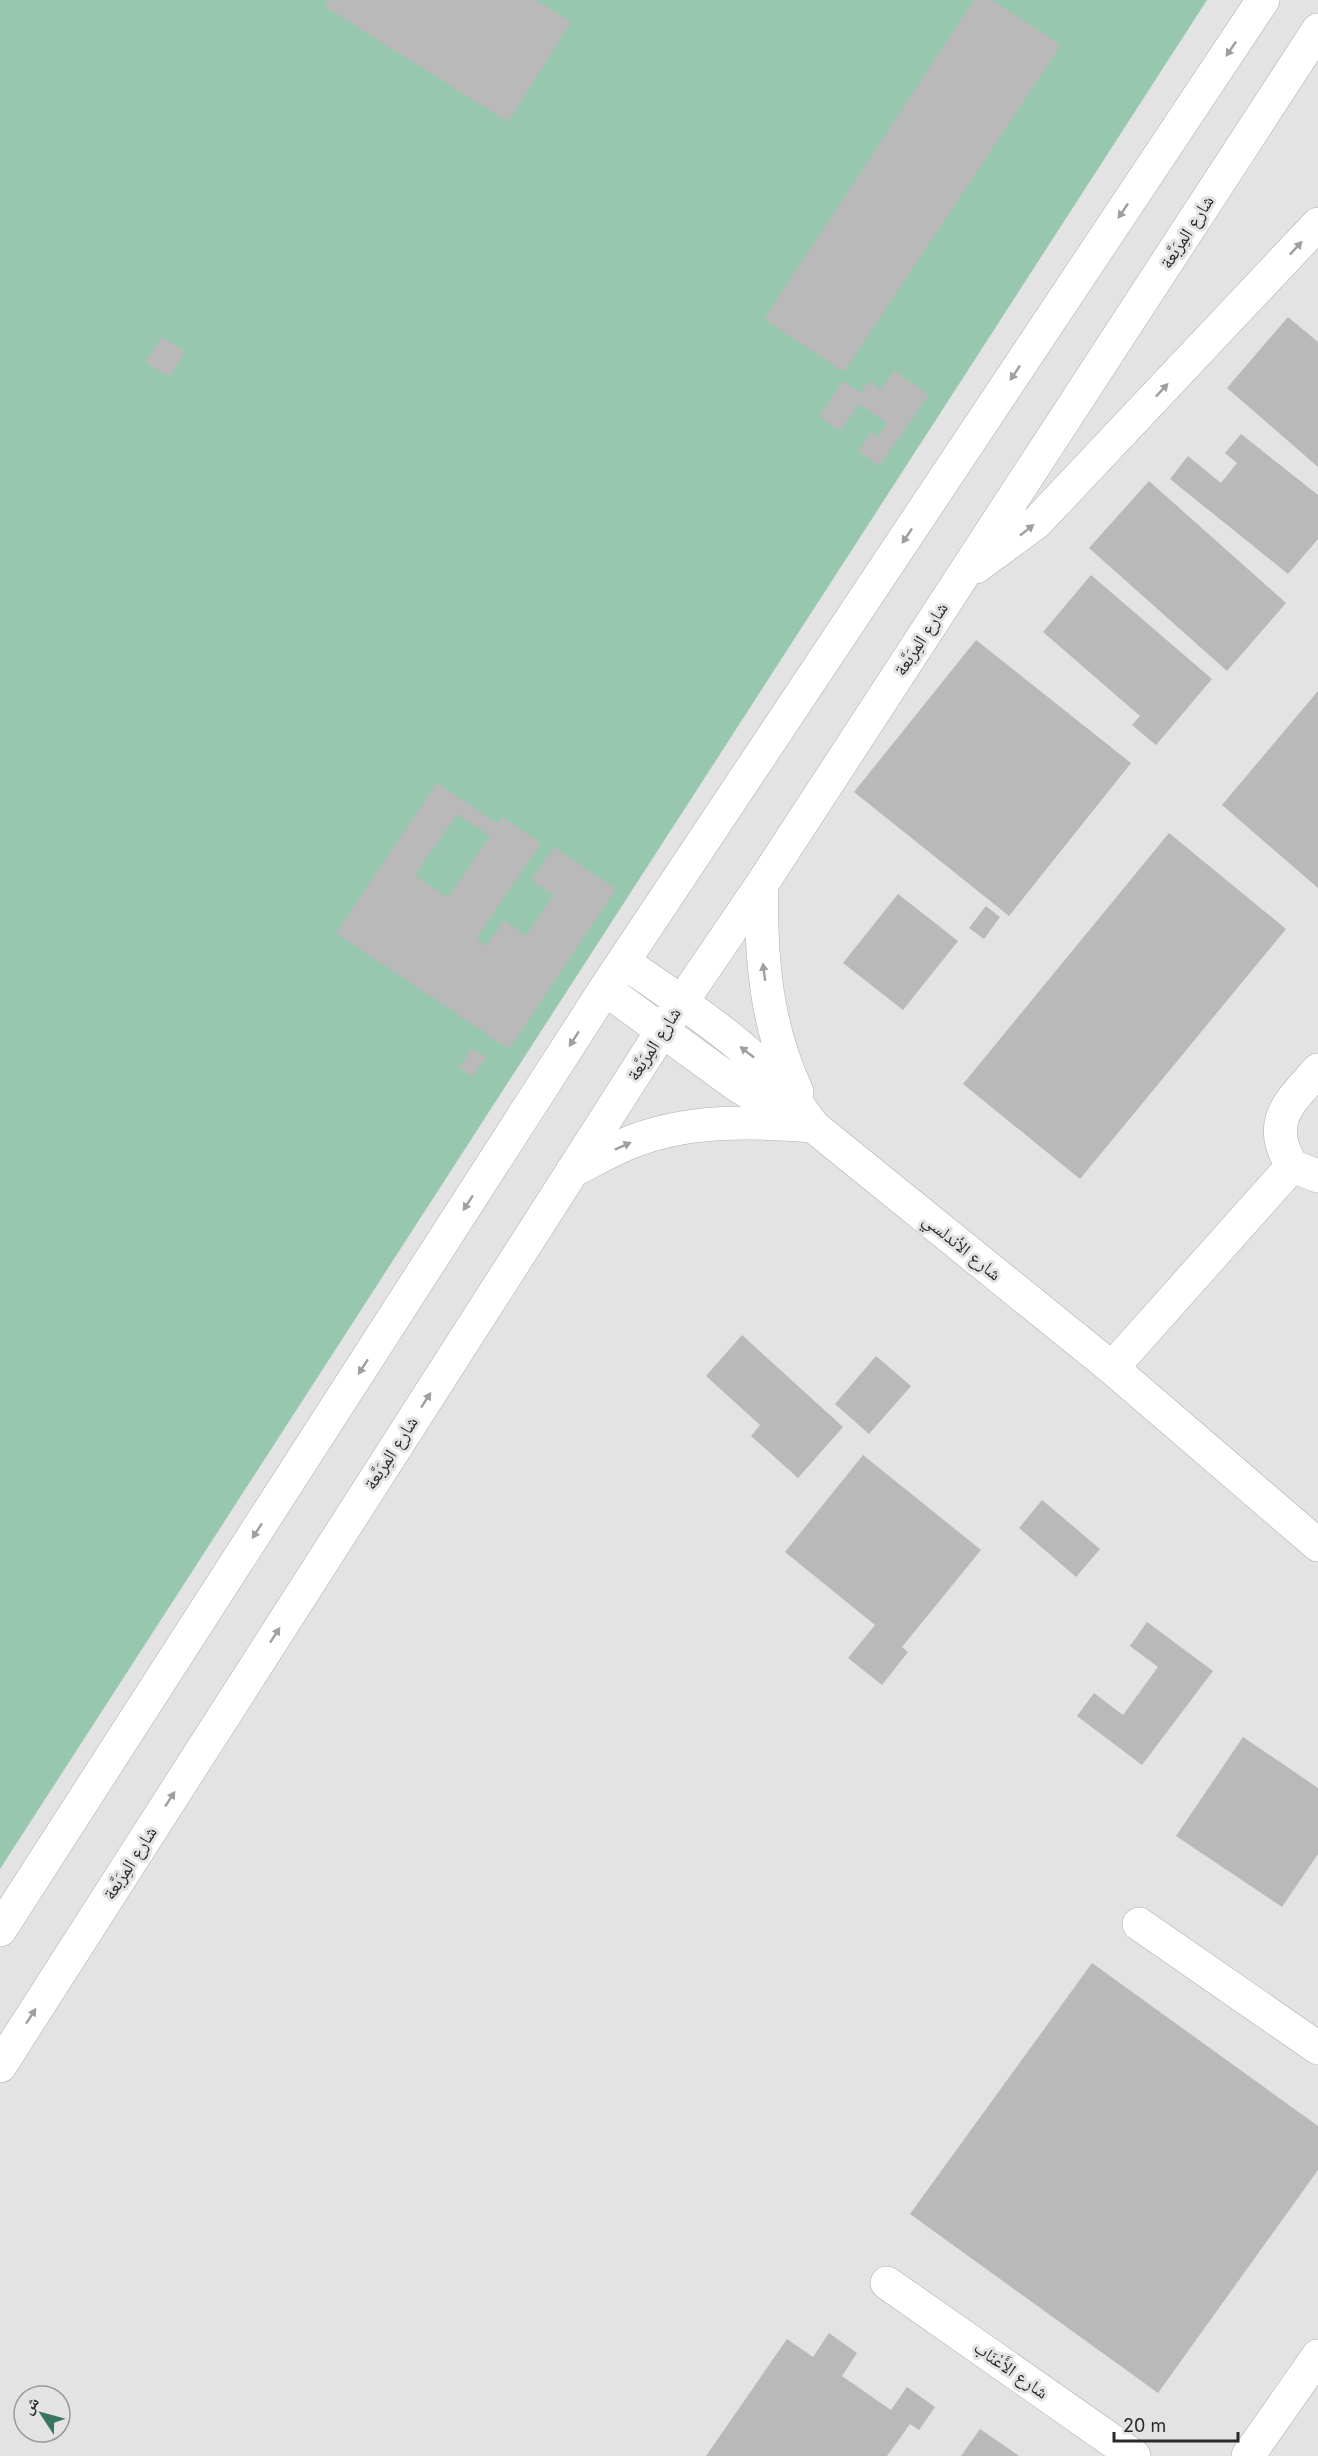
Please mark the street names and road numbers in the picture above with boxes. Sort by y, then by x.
street label: شارع المِرَبَّعة [1155,191,1219,273]
street label: شارع المِرَبَّعة [889,598,953,680]
street label: شارع المِرَبَّعة [622,1003,686,1085]
street label: شارع الأندلسي [916,1209,1006,1288]
street label: شارع المِرَبَّعة [359,1412,423,1494]
street label: شارع المِرَبَّعة [98,1822,162,1904]
street label: شارع الأَعْنَاب [970,2336,1053,2404]

